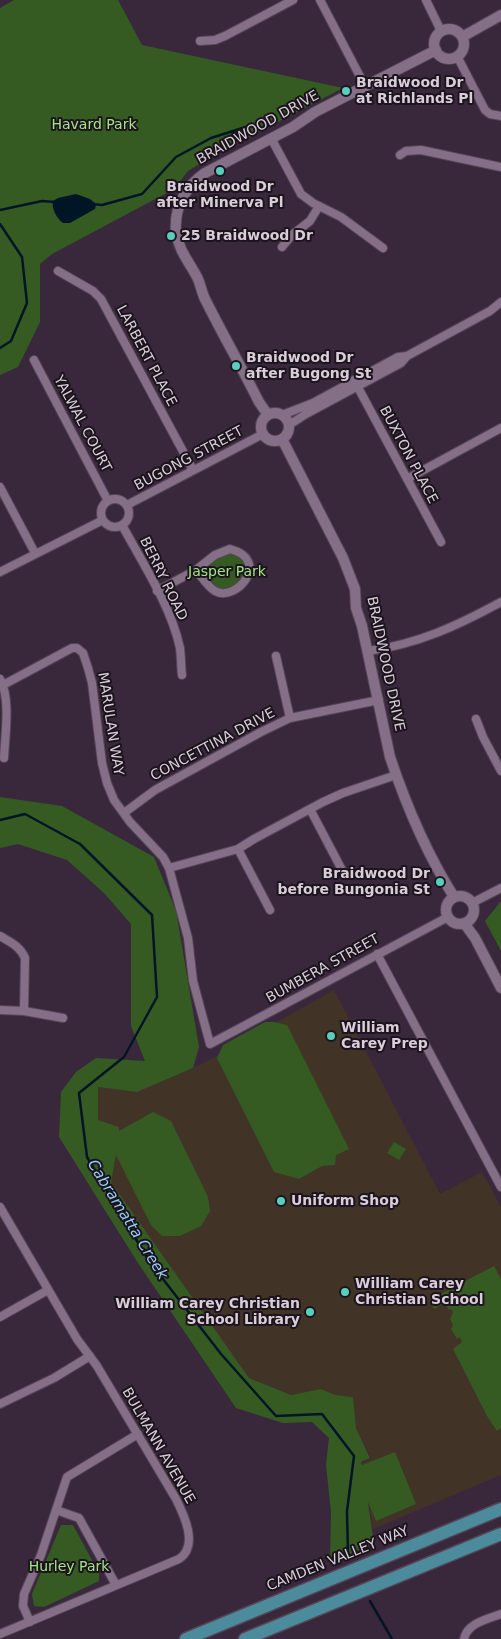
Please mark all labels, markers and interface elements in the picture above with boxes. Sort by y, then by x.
place label: Braidwood Dr at Richlands Pl [356,75,473,108]
marker: Braidwood Dr at Richlands Pl [340,85,352,97]
street label: BRAIDWOOD DRIVE [194,87,322,169]
park label: Havard Park [51,117,137,133]
marker: Braidwood Dr after Minerva Pl [214,165,226,177]
place label: Braidwood Dr after Minerva Pl [156,179,284,212]
place label: 25 Braidwood Dr [181,228,313,244]
marker: 25 Braidwood Dr [165,230,177,242]
street label: LARBERT PLACE [112,303,180,409]
place label: Braidwood Dr after Bugong St [246,350,371,382]
marker: Braidwood Dr after Bugong St [230,360,242,372]
street label: YALWAL COURT [50,373,114,475]
street label: BUXTON PLACE [375,403,441,507]
street label: BUGONG STREET [132,423,246,495]
street label: BERRY ROAD [136,534,190,624]
park label: Jasper Park [188,564,266,580]
street label: BRAIDWOOD DRIVE [362,595,408,733]
street label: MARULAN WAY [94,671,126,777]
street label: CONCETTINA DRIVE [148,705,278,785]
place label: Braidwood Dr before Bungonia St [277,866,430,899]
marker: Braidwood Dr before Bungonia St [434,876,446,888]
street label: BUMBERA STREET [263,931,383,1007]
place label: William Carey Prep [341,1020,428,1052]
marker: William Carey Prep [325,1030,337,1042]
water label: Cabramatta Creek [83,1157,171,1283]
place label: Uniform Shop [291,1193,399,1209]
marker: Uniform Shop [275,1195,287,1207]
place label: William Carey Christian School [355,1276,483,1308]
marker: William Carey Christian School [339,1286,351,1298]
place label: William Carey Christian School Library [115,1296,300,1328]
marker: William Carey Christian School Library [304,1306,316,1318]
street label: BULMANN AVENUE [118,1385,198,1507]
street label: CAMDEN VALLEY WAY [264,1523,412,1595]
park label: Hurley Park [29,1559,109,1575]

